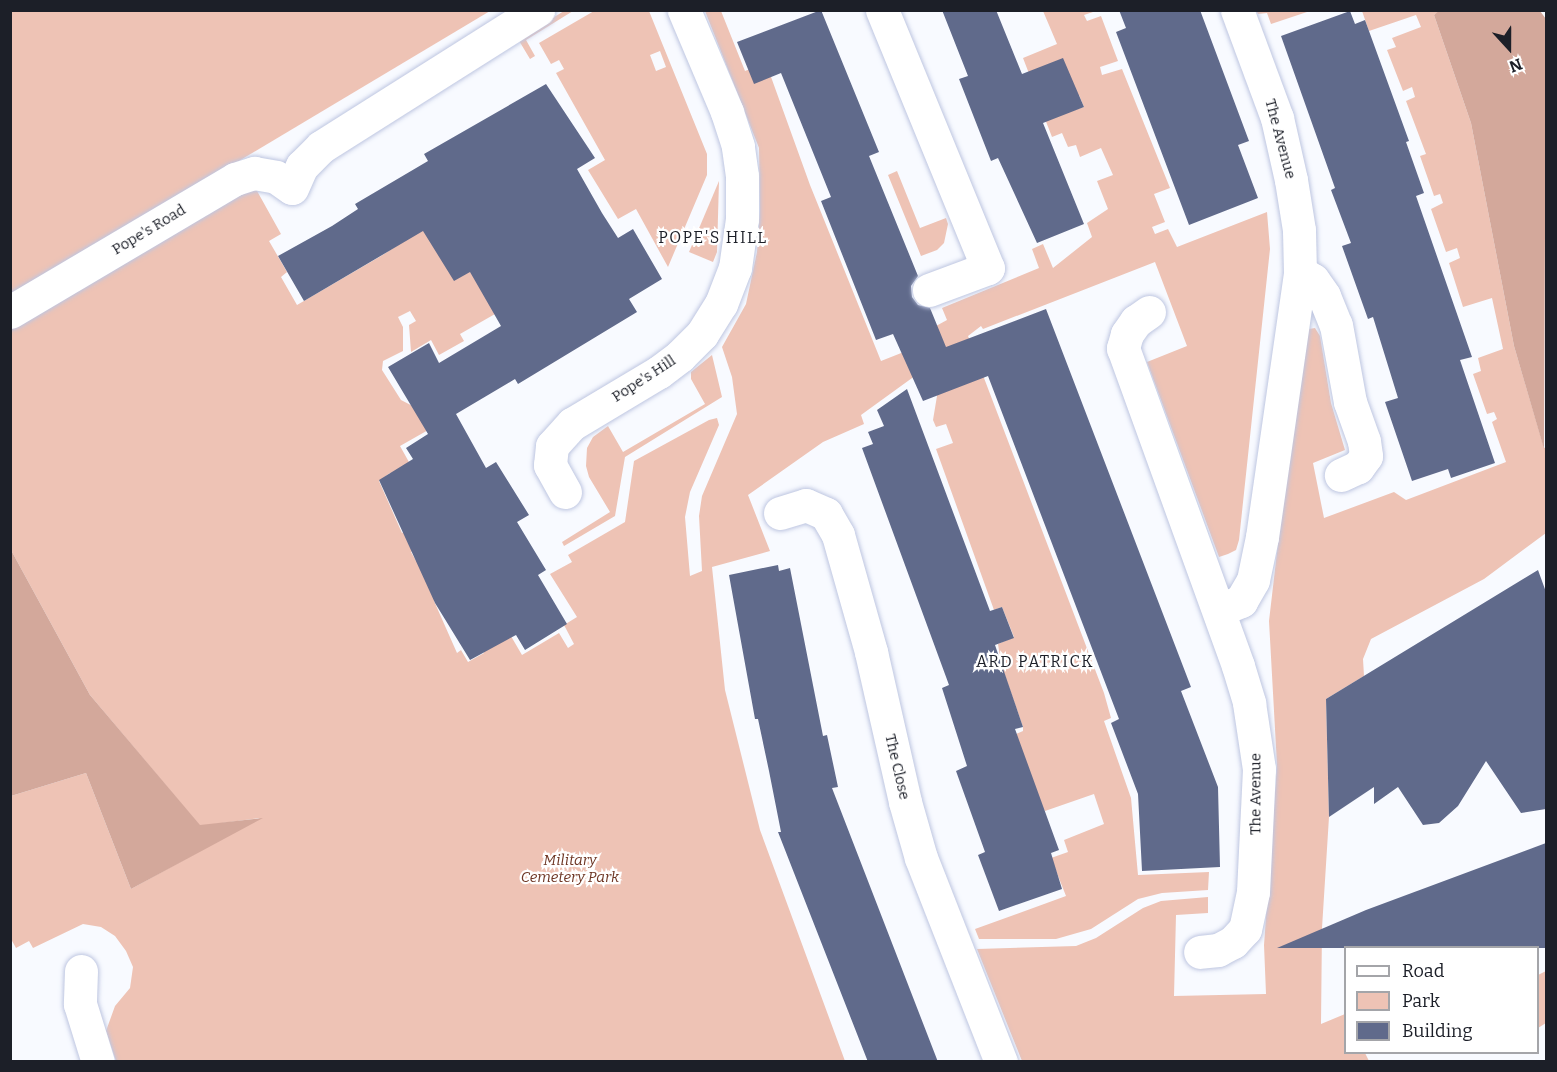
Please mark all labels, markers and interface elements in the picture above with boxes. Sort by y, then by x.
north arrow [1479,18,1539,78]
text: N [1506,54,1525,76]
street label: The Avenue [1261,97,1299,181]
street label: Pope's Road [109,201,189,259]
district label: POPE'S HILL [658,228,768,248]
street label: Pope's Hill [609,352,679,406]
district label: ARD PATRICK [976,652,1094,672]
street label: The Close [881,732,913,802]
street label: The Avenue [1247,753,1265,835]
park label: Military Cemetery Park [521,851,619,886]
legend [1344,946,1539,1054]
text: Road [1402,960,1444,982]
text: Park [1402,990,1440,1012]
text: Building [1402,1020,1473,1042]

